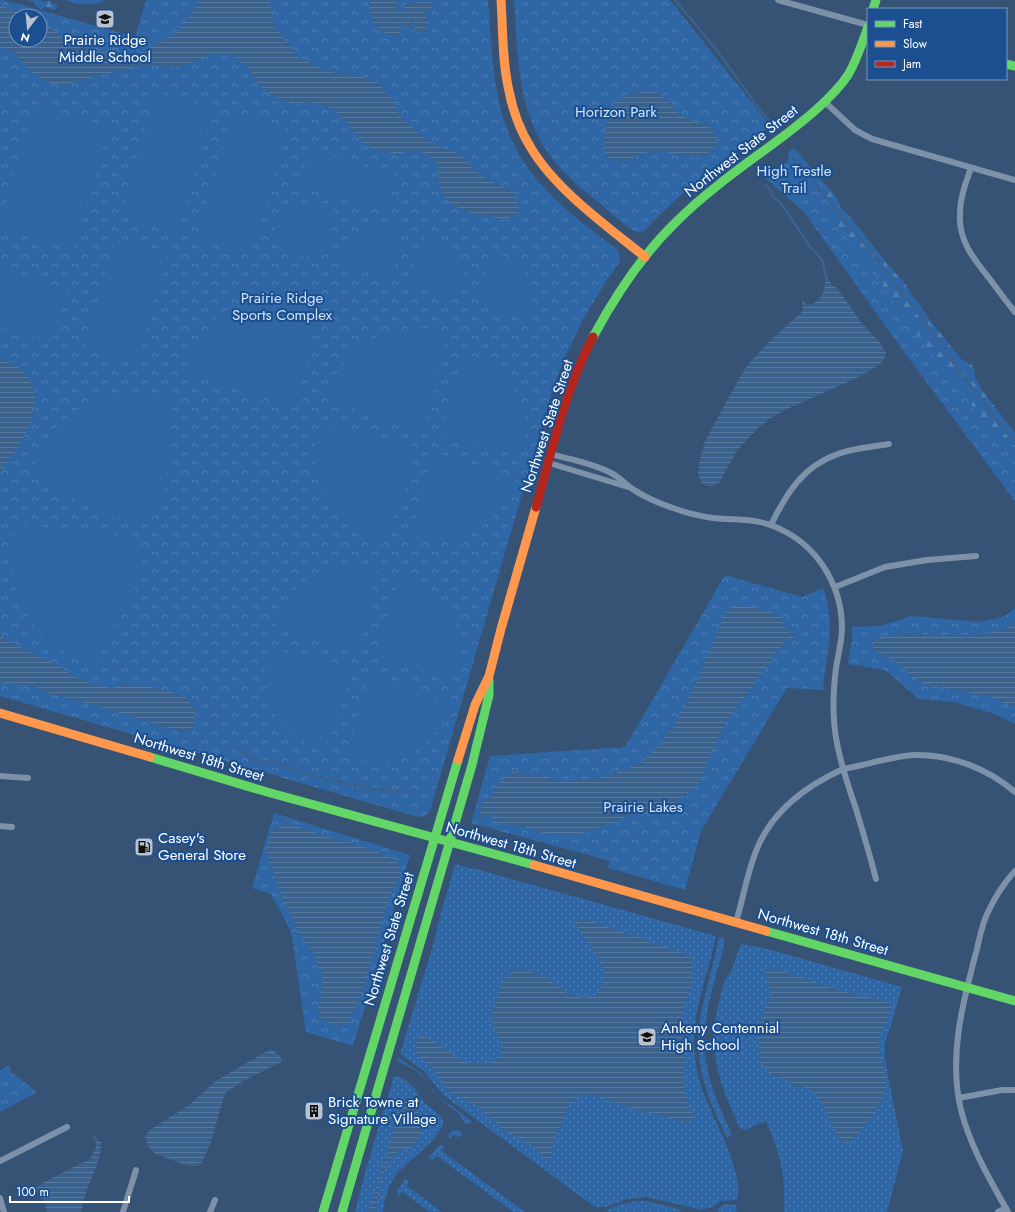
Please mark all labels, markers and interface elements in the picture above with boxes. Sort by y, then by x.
north arrow [8,8,48,48]
school or university icon: Prairie Ridge Middle School [94,8,116,30]
legend [867,8,1007,80]
text: Fast [903,15,922,33]
text: N [19,29,32,47]
place label: Prairie Ridge Middle School [59,29,151,68]
text: Slow [903,35,928,53]
text: Jam [901,55,921,73]
street label: Northwest State Street [680,99,803,202]
park label: Horizon Park [575,101,657,123]
park label: High Trestle Trail [757,160,832,199]
park label: Prairie Ridge Sports Complex [232,287,333,326]
street label: Northwest State Street [515,356,579,495]
street label: Northwest 18th Street [131,727,267,787]
park label: Prairie Lakes [603,796,683,818]
street label: Northwest 18th Street [443,816,579,874]
place label: Casey's General Store [158,827,246,866]
fuel station icon: Casey's General Store [133,836,155,858]
street label: Northwest State Street [358,869,420,1009]
street label: Northwest 18th Street [755,903,891,961]
place label: Ankeny Centennial High School [661,1017,779,1056]
school or university icon: Ankeny Centennial High School [636,1026,658,1048]
place label: Brick Towne at Signature Village [328,1091,437,1130]
building icon: Brick Towne at Signature Village [303,1100,325,1122]
scale bar [10,1178,129,1204]
text: 100 m [16,1183,49,1201]

